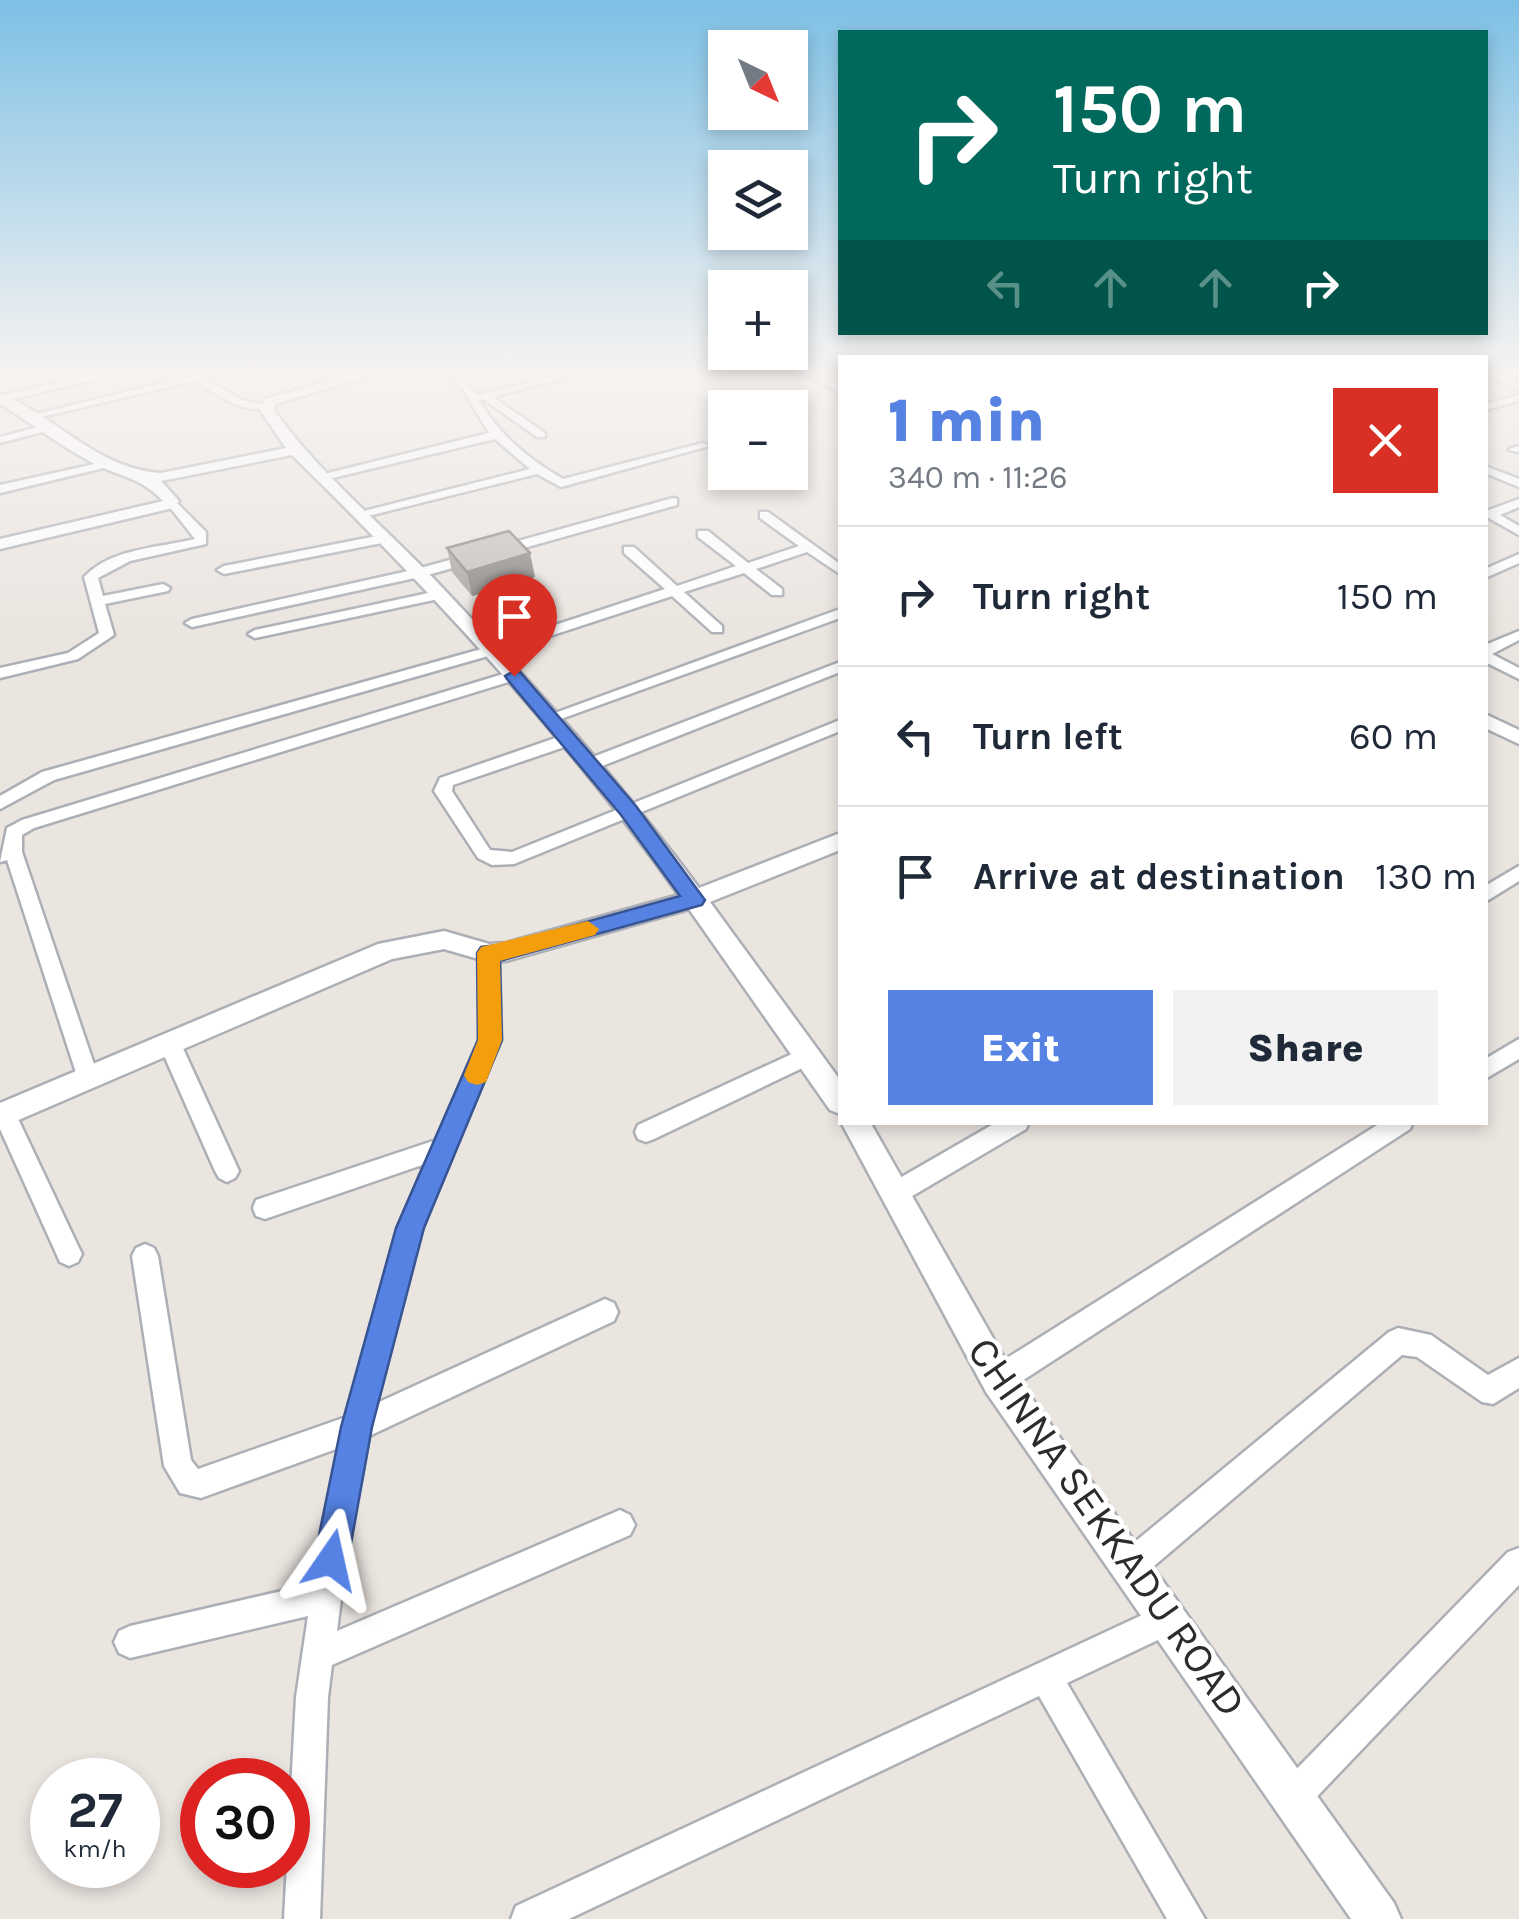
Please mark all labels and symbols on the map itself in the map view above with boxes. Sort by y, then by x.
north arrow [708,30,808,130]
pin [472,574,557,677]
street label: CHINNA SEKKADU ROAD [957,1328,1257,1726]
position arrow [279,1508,383,1612]
speed limit sign: 30 [180,1758,310,1888]

